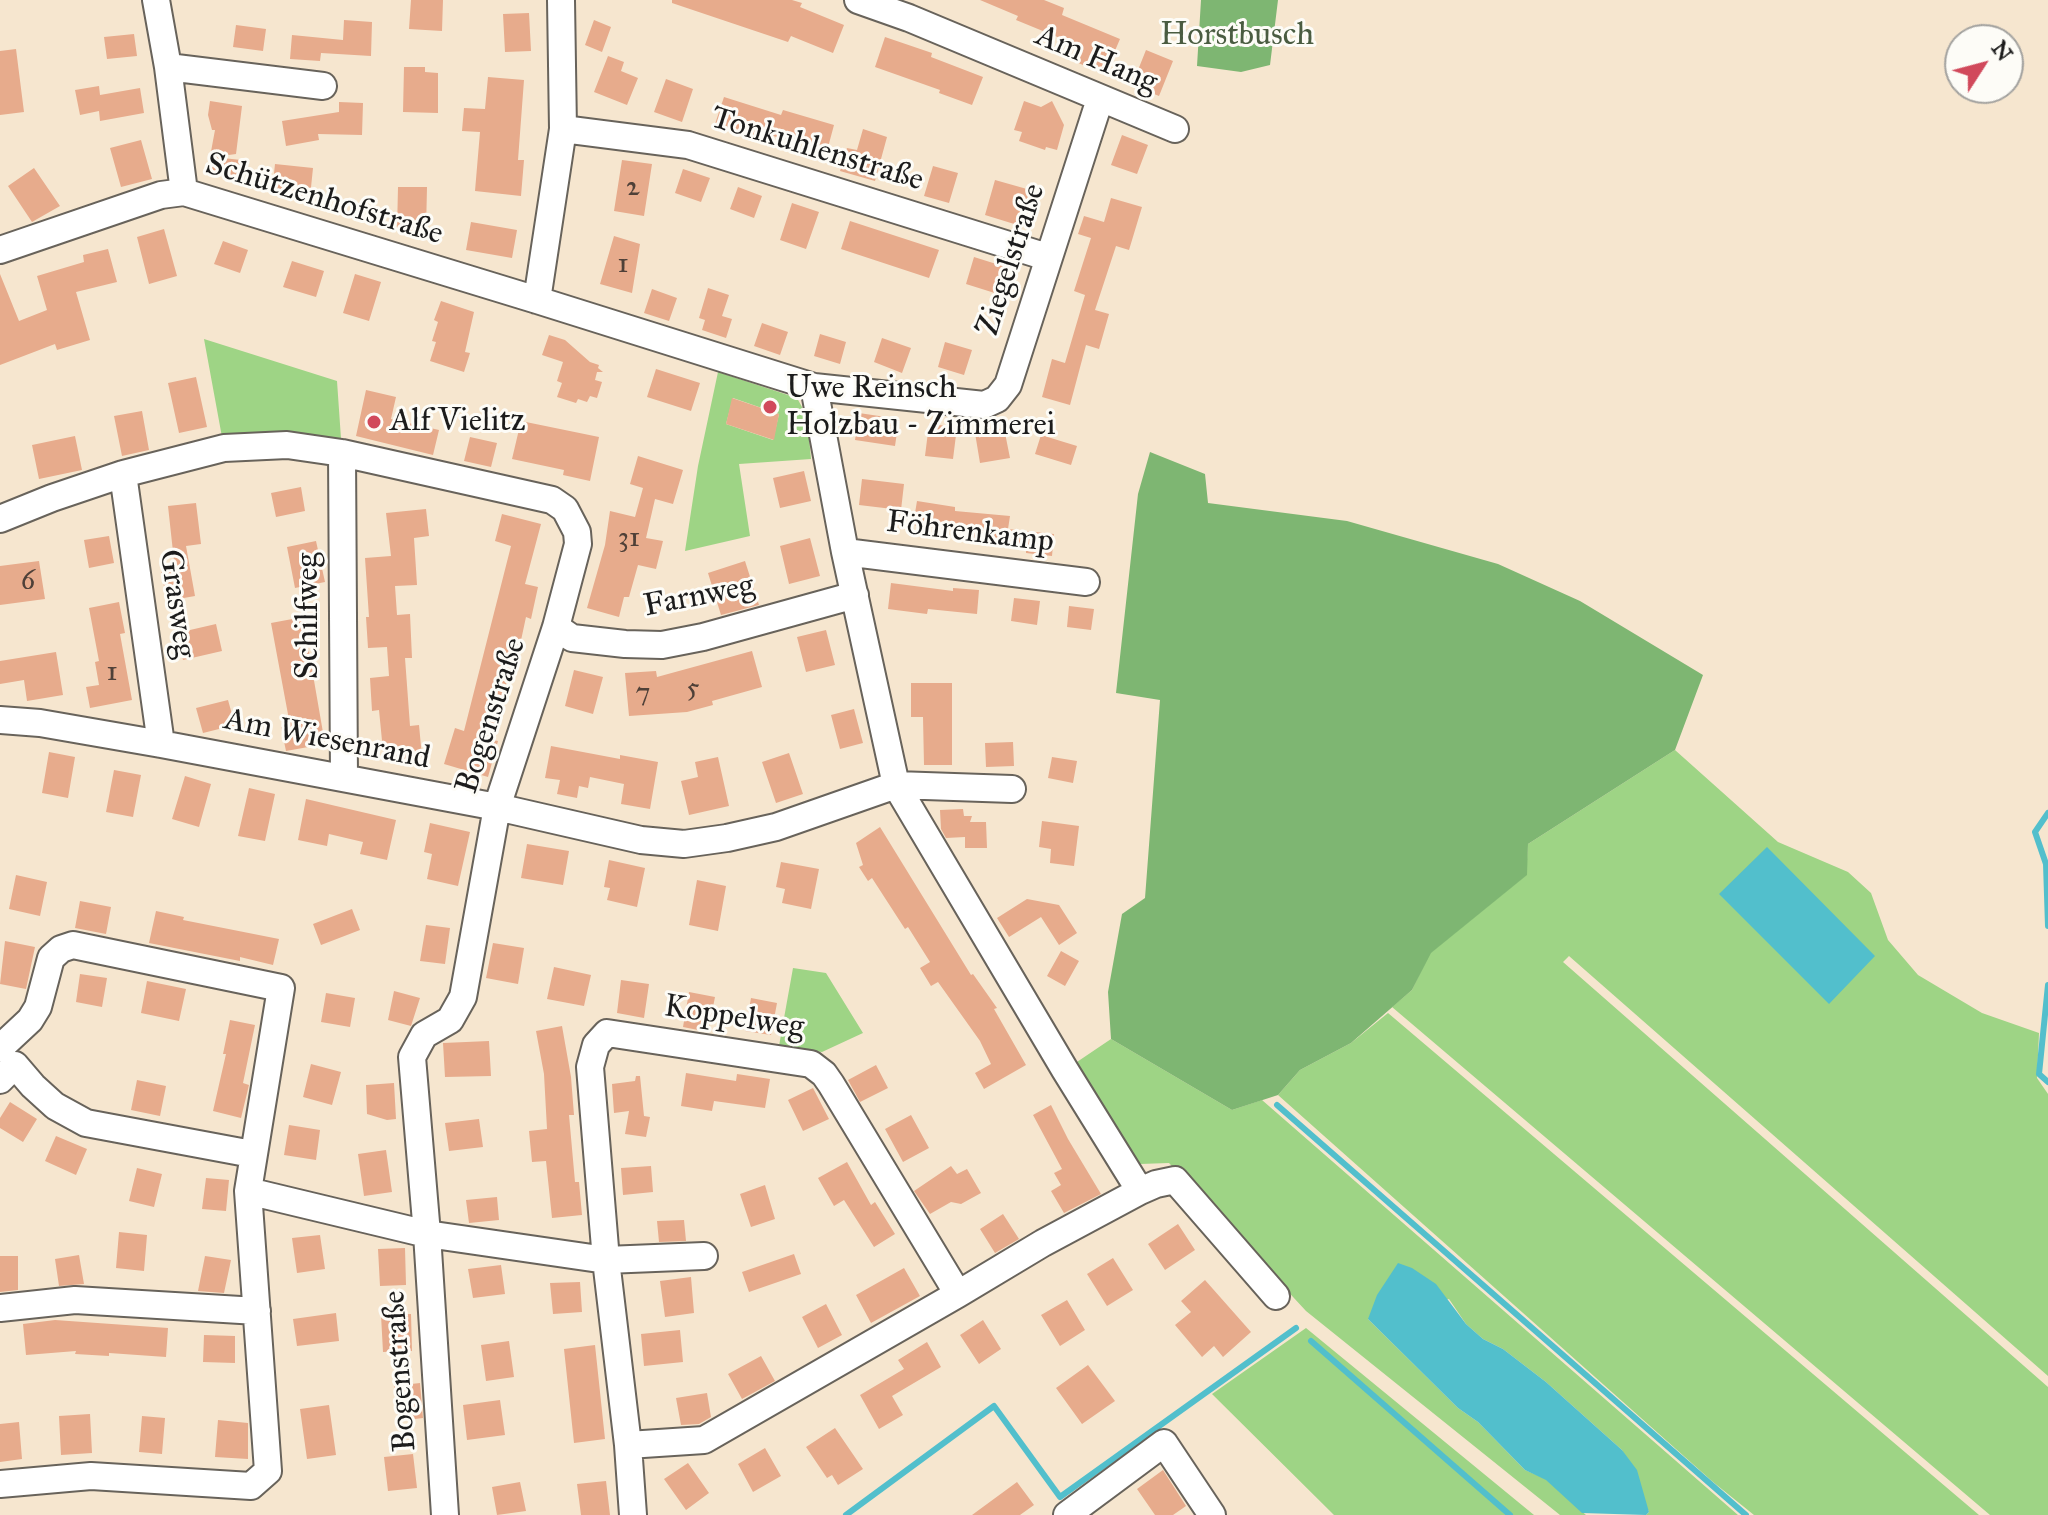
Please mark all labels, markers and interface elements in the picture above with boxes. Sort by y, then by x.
street label: Am Hang [1029,17,1163,103]
park label: Horstbusch [1160,17,1314,55]
north arrow [1944,24,2024,104]
text: N [1986,35,2019,66]
street label: Tonkuhlenstraße [706,99,928,201]
street label: Schützenhofstraße [201,146,447,254]
house number: 2 [626,171,640,205]
street label: Ziegelstraße [969,179,1055,341]
house number: 1 [617,248,629,282]
place label: Uwe Reinsch Holzbau - Zimmerei [786,370,1056,445]
marker: Uwe Reinsch Holzbau - Zimmerei [761,398,779,416]
place label: Alf Vielitz [390,403,526,441]
marker: Alf Vielitz [365,413,383,431]
street label: Föhrenkamp [884,504,1056,562]
house number: 31 [618,522,640,556]
street label: Grasweg [149,547,203,661]
street label: Schilfweg [290,553,328,679]
house number: 6 [21,565,35,599]
street label: Farnweg [641,568,757,626]
street label: Bogenstraße [449,633,535,799]
house number: 1 [106,656,118,690]
house number: 5 [686,672,700,706]
house number: 7 [636,677,650,711]
street label: Am Wiesenrand [221,701,433,779]
street label: Koppelweg [661,988,807,1048]
street label: Bogenstraße [376,1289,426,1453]

